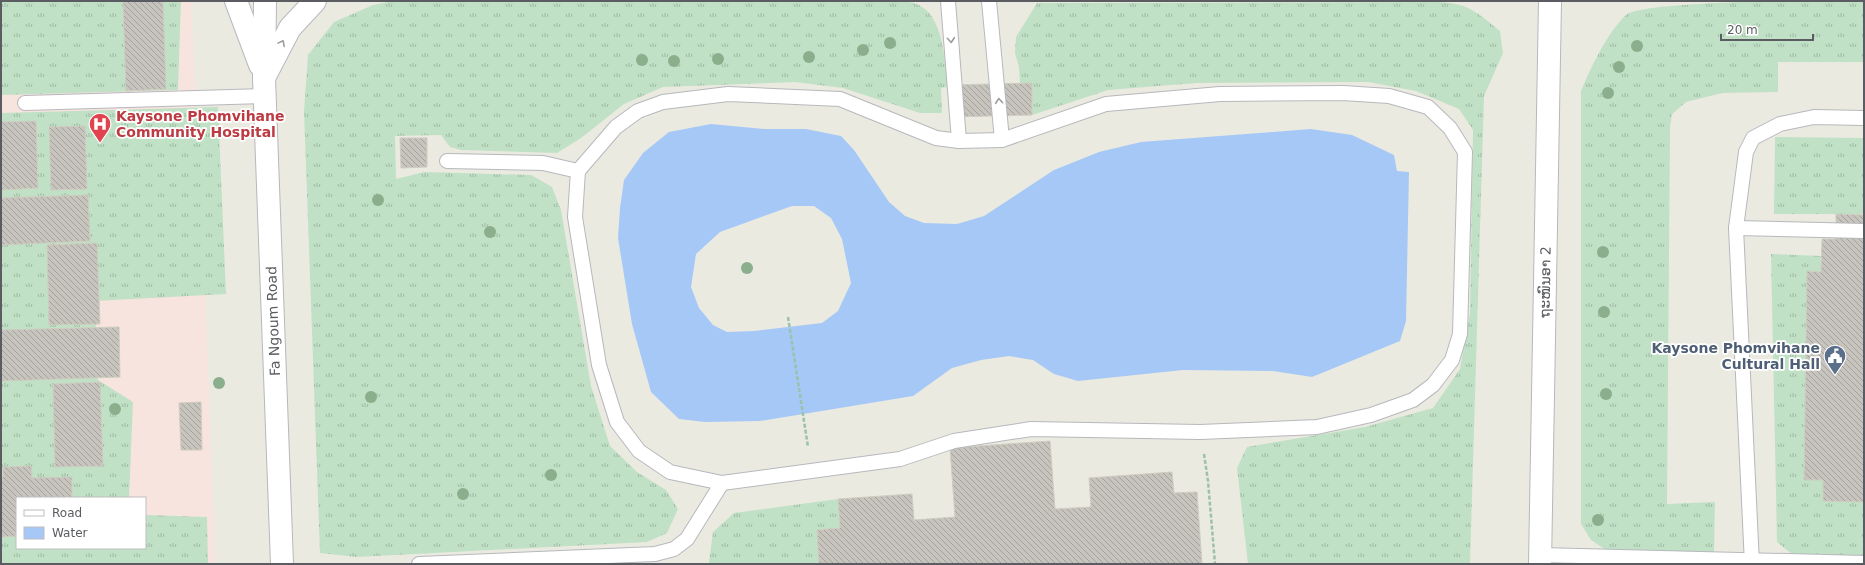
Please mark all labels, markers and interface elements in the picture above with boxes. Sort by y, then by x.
scale bar [1721,16,1813,42]
text: 20 m [1727,23,1758,37]
one-way arrow [947,37,956,43]
one-way arrow [278,40,285,47]
one-way arrow [994,98,1003,104]
place label: Kaysone Phomvihane Community Hospital [116,108,285,140]
hospital icon: Kaysone Phomvihane Community Hospital [87,111,113,144]
street label: ຖະໜົນອາ 2 [1536,246,1554,318]
street label: Fa Ngoum Road [263,266,283,376]
place label: Kaysone Phomvihane Cultural Hall [1651,340,1820,372]
public building icon: Kaysone Phomvihane Cultural Hall [1822,343,1848,376]
legend [16,497,146,549]
text: Road [52,506,82,520]
text: Water [52,526,88,540]

